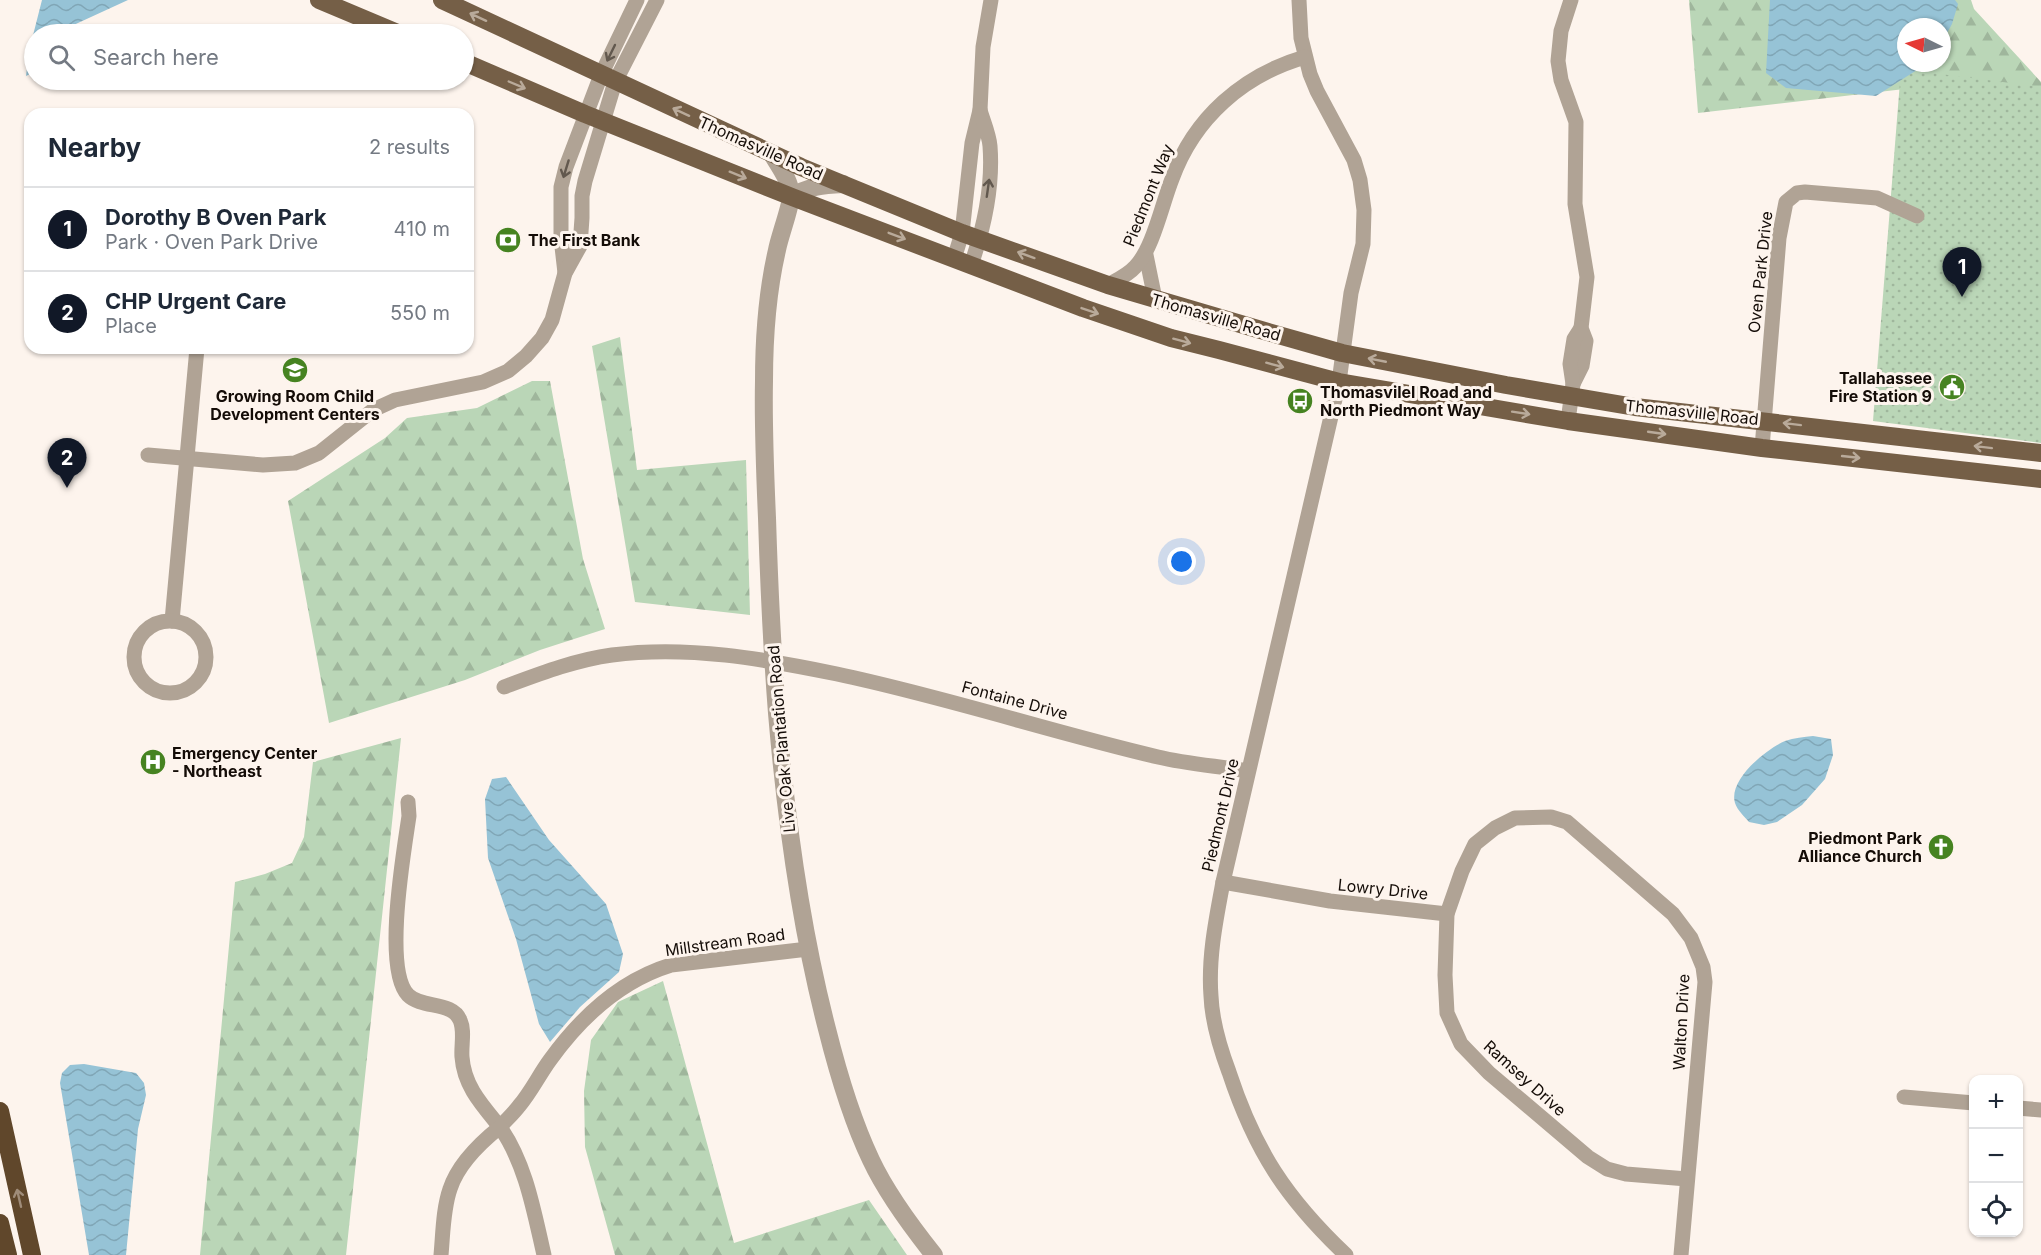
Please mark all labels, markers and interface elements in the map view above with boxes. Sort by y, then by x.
one-way arrow [469,10,487,22]
north arrow [1897,18,1951,72]
search box [24,24,474,90]
icon: search [45,41,78,74]
one-way arrow [605,43,617,61]
text: Search here [93,44,219,70]
one-way arrow [508,79,526,91]
one-way arrow [672,105,690,117]
street label: Thomasville Road [696,112,826,184]
text: Nearby [48,132,141,163]
text: 2 results [369,135,450,159]
street label: Piedmont Way [1118,141,1178,249]
one-way arrow [560,159,571,178]
one-way arrow [728,170,747,181]
one-way arrow [983,178,994,198]
text: Dorothy B Oven Park [105,204,327,230]
street label: Oven Park Drive [1744,210,1776,334]
text: 1 [63,217,72,241]
text: 410 m [394,217,450,241]
bank icon: The First Bank [493,225,523,255]
text: Park · Oven Park Drive [105,230,318,254]
place label: The First Bank [528,230,641,250]
one-way arrow [887,232,906,243]
pin: 1 [1942,248,1982,297]
one-way arrow [1017,249,1036,260]
text: CHP Urgent Care [105,288,286,314]
street label: Thomasville Road [1149,289,1283,345]
text: 2 [61,301,74,325]
text: 550 m [390,301,450,325]
one-way arrow [1080,306,1099,317]
text: Place [105,314,157,338]
one-way arrow [1172,335,1191,347]
one-way arrow [1368,354,1387,365]
school or university icon: Growing Room Child Development Centers [280,355,310,385]
one-way arrow [1265,360,1284,372]
place label: Tallahassee Fire Station 9 [1829,368,1932,406]
public building icon: Tallahassee Fire Station 9 [1937,372,1967,402]
place label: Thomasvilel Road and North Piedmont Way [1320,382,1492,420]
place label: Growing Room Child Development Centers [210,386,380,424]
bus stop icon: Thomasvilel Road and North Piedmont Way [1285,386,1315,416]
street label: Thomasville Road [1624,395,1760,429]
one-way arrow [1510,408,1530,419]
one-way arrow [1782,418,1802,429]
one-way arrow [1647,428,1667,439]
pin: 2 [48,438,86,488]
one-way arrow [1973,441,1993,452]
one-way arrow [1840,452,1860,463]
your location [1167,547,1196,576]
street label: Live Oak Plantation Road [763,644,799,834]
street label: Fontaine Drive [960,676,1070,724]
place label: Emergency Center - Northeast [172,743,318,781]
hospital icon: Emergency Center - Northeast [138,747,168,777]
street label: Piedmont Drive [1197,756,1243,874]
place label: Piedmont Park Alliance Church [1798,828,1923,866]
church icon: Piedmont Park Alliance Church [1926,832,1956,862]
street label: Lowry Drive [1337,874,1429,904]
street label: Millstream Road [664,924,786,960]
street label: Walton Drive [1668,973,1694,1071]
street label: Ramsey Drive [1480,1036,1570,1120]
map controls [1969,1075,2023,1237]
button: + [1969,1075,2023,1129]
button: − [1969,1129,2023,1183]
button: locate [1969,1183,2023,1237]
one-way arrow [12,1189,24,1208]

